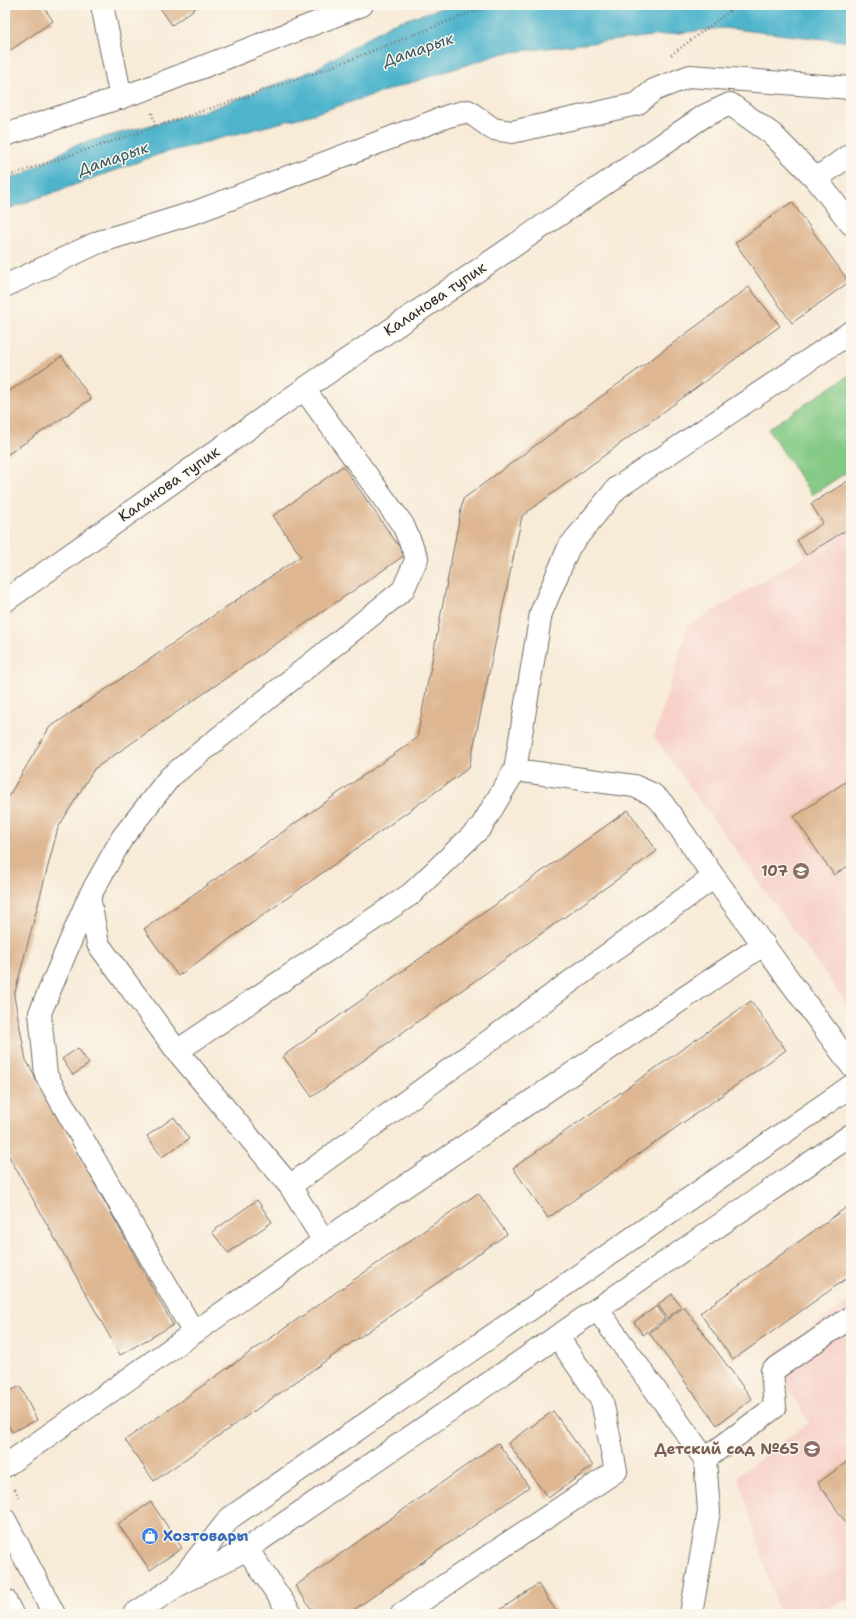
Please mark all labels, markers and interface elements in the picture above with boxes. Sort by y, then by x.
water label: Дамарык [379,27,457,72]
water label: Дамарык [74,136,152,181]
street label: Каланова тупик [380,257,490,341]
street label: Каланова тупик [114,442,224,526]
place label: 107 [761,861,788,881]
school or university icon: 107 [791,861,811,881]
place label: Детский сад №65 [654,1439,799,1459]
school or university icon: Детский сад №65 [802,1439,822,1459]
shop icon: Хозтовары [140,1526,160,1546]
place label: Хозтовары [163,1526,249,1546]

